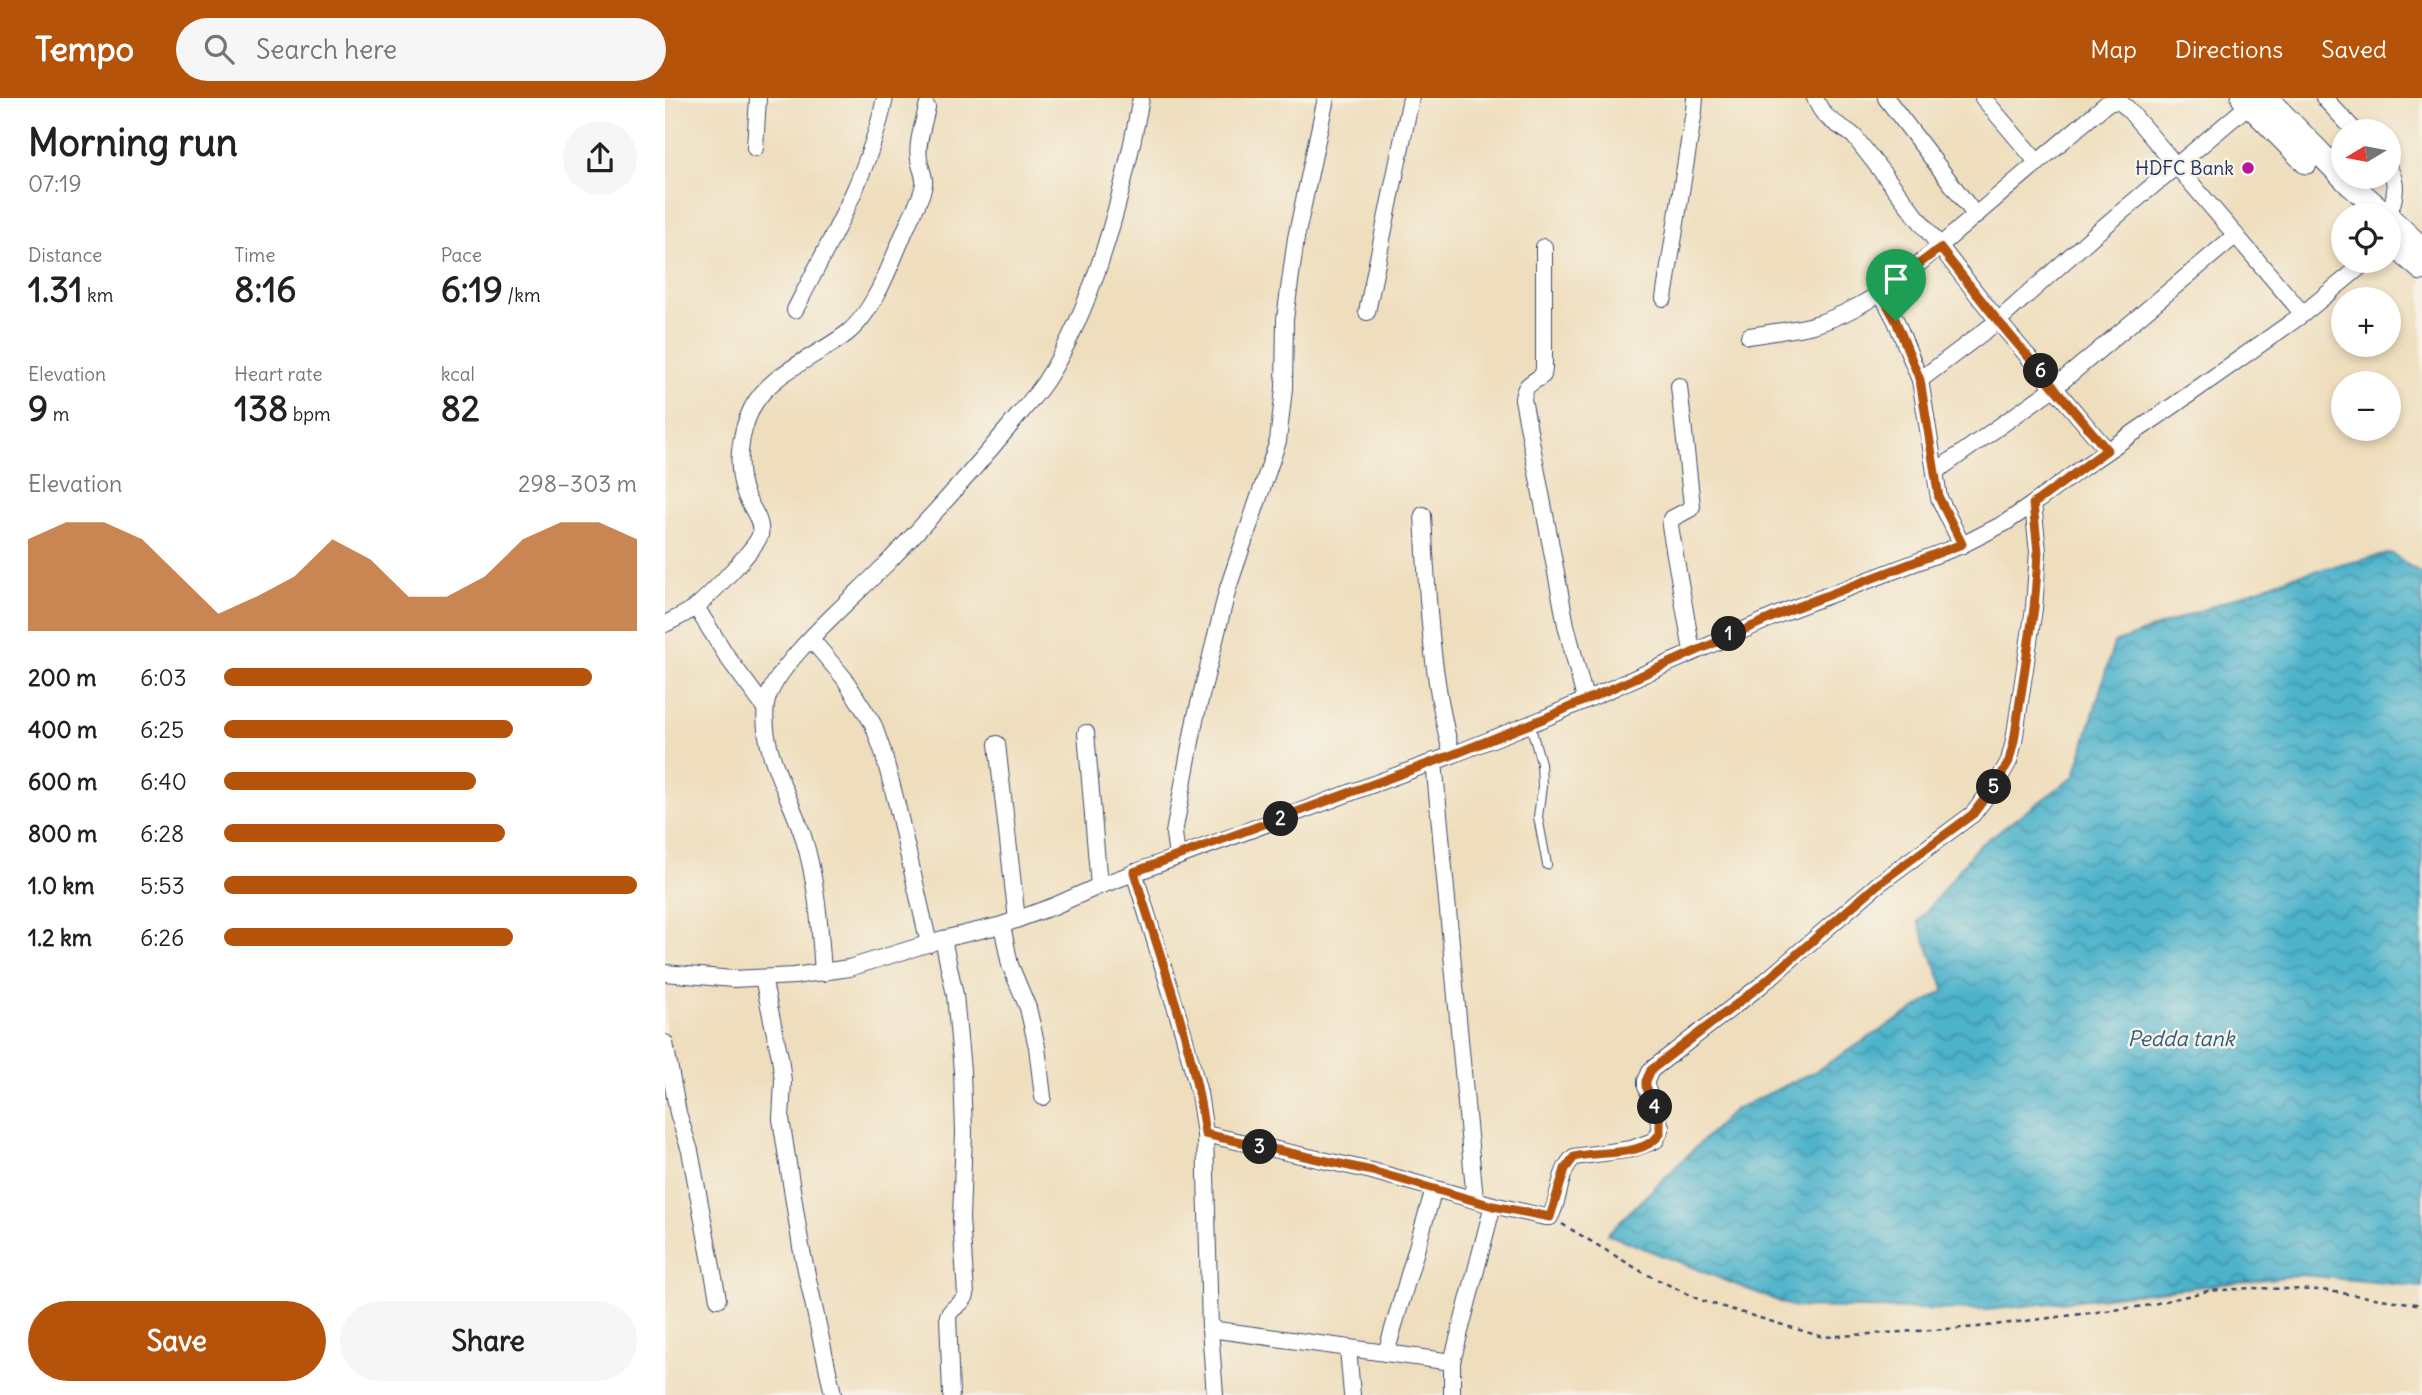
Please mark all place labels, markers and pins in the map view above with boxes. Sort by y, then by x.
place label: HDFC Bank [2135,156,2234,180]
marker: HDFC Bank [2240,160,2256,176]
pin [1866,249,1926,321]
pin: 6 [2023,354,2059,388]
pin: 1 [1711,616,1747,652]
pin: 5 [1977,770,2011,804]
pin: 2 [1263,802,1299,836]
pin: 4 [1637,1090,1672,1124]
pin: 3 [1243,1130,1277,1164]

